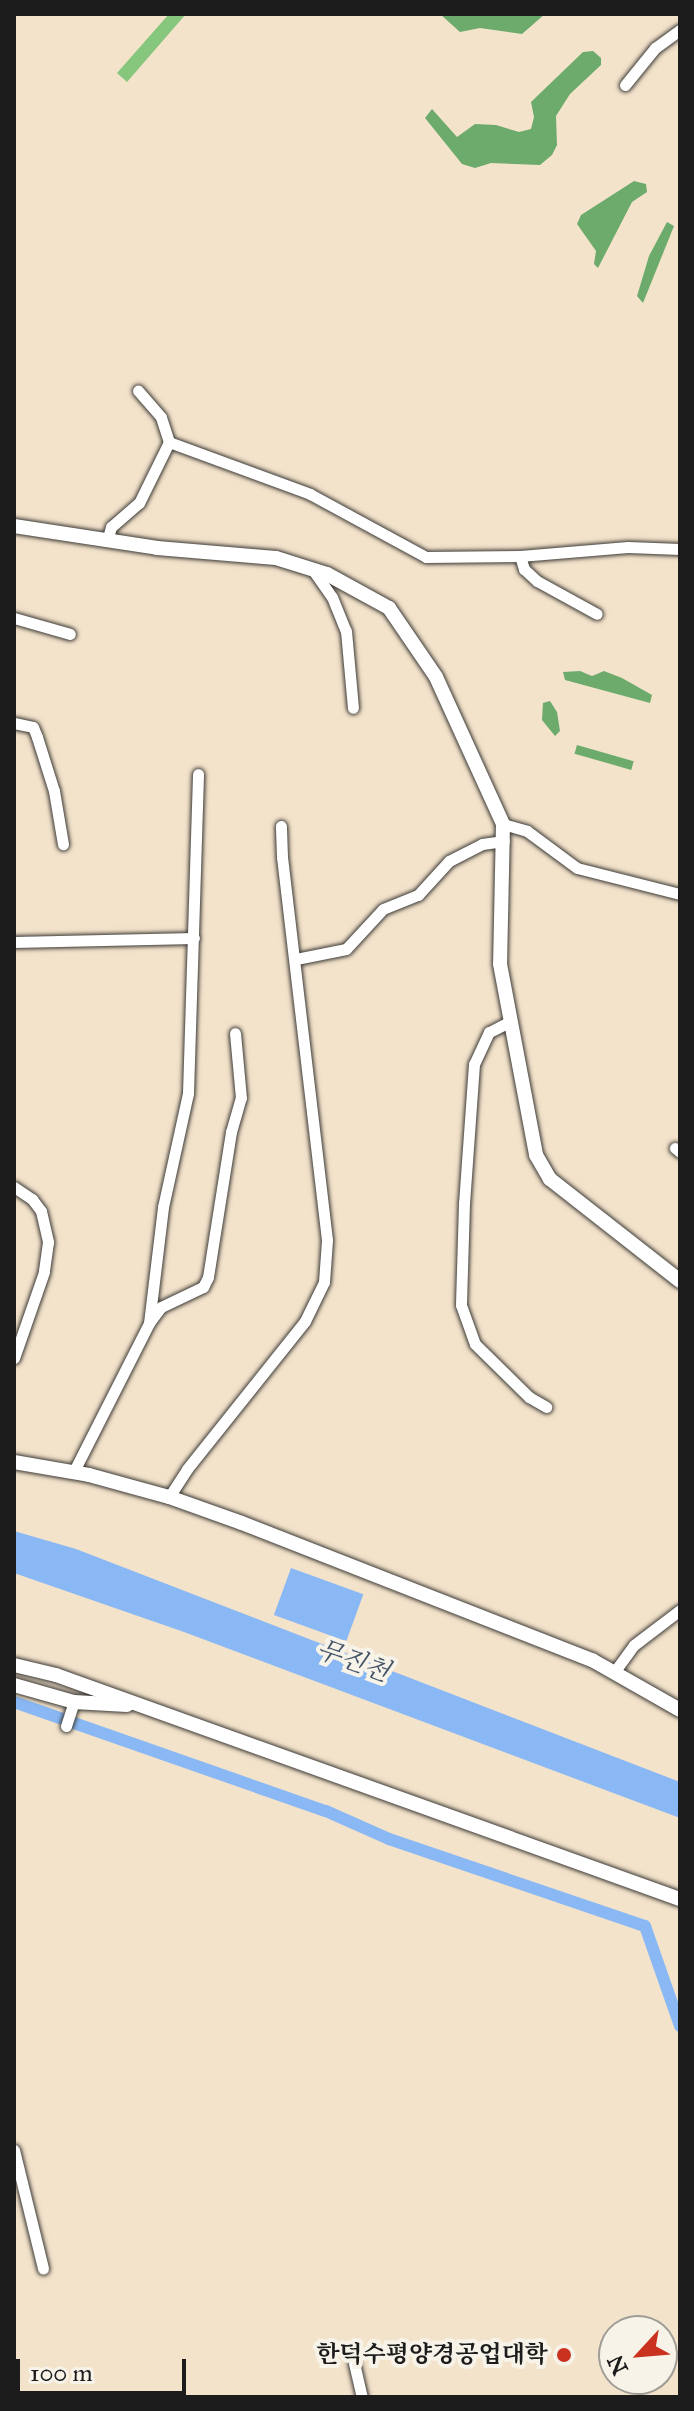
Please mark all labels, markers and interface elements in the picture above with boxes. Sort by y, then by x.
water label: 무진천 [312,1633,394,1689]
north arrow [598,2315,678,2395]
place label: 한덕수평양경공업대학 [316,2341,548,2369]
scale bar [20,2343,190,2393]
marker: 한덕수평양경공업대학 [555,2346,573,2364]
text: N [602,2351,634,2379]
text: 100 m [30,2358,93,2388]

